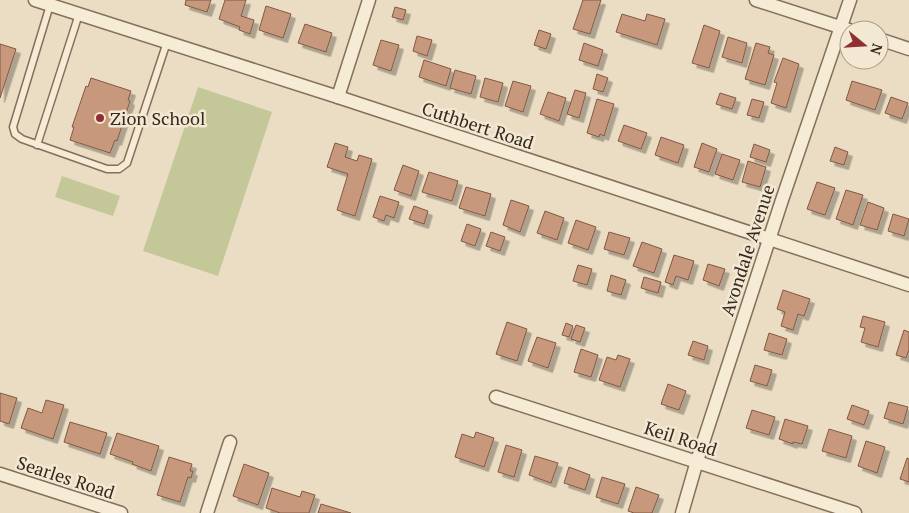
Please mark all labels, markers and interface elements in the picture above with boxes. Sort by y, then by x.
north arrow [839,20,889,70]
text: N [866,41,888,58]
street label: Cuthbert Road [419,96,537,154]
place label: Zion School [110,106,205,130]
marker: Zion School [94,112,106,124]
street label: Avondale Avenue [714,181,780,319]
street label: Keil Road [642,415,720,461]
street label: Searles Road [14,450,118,504]

